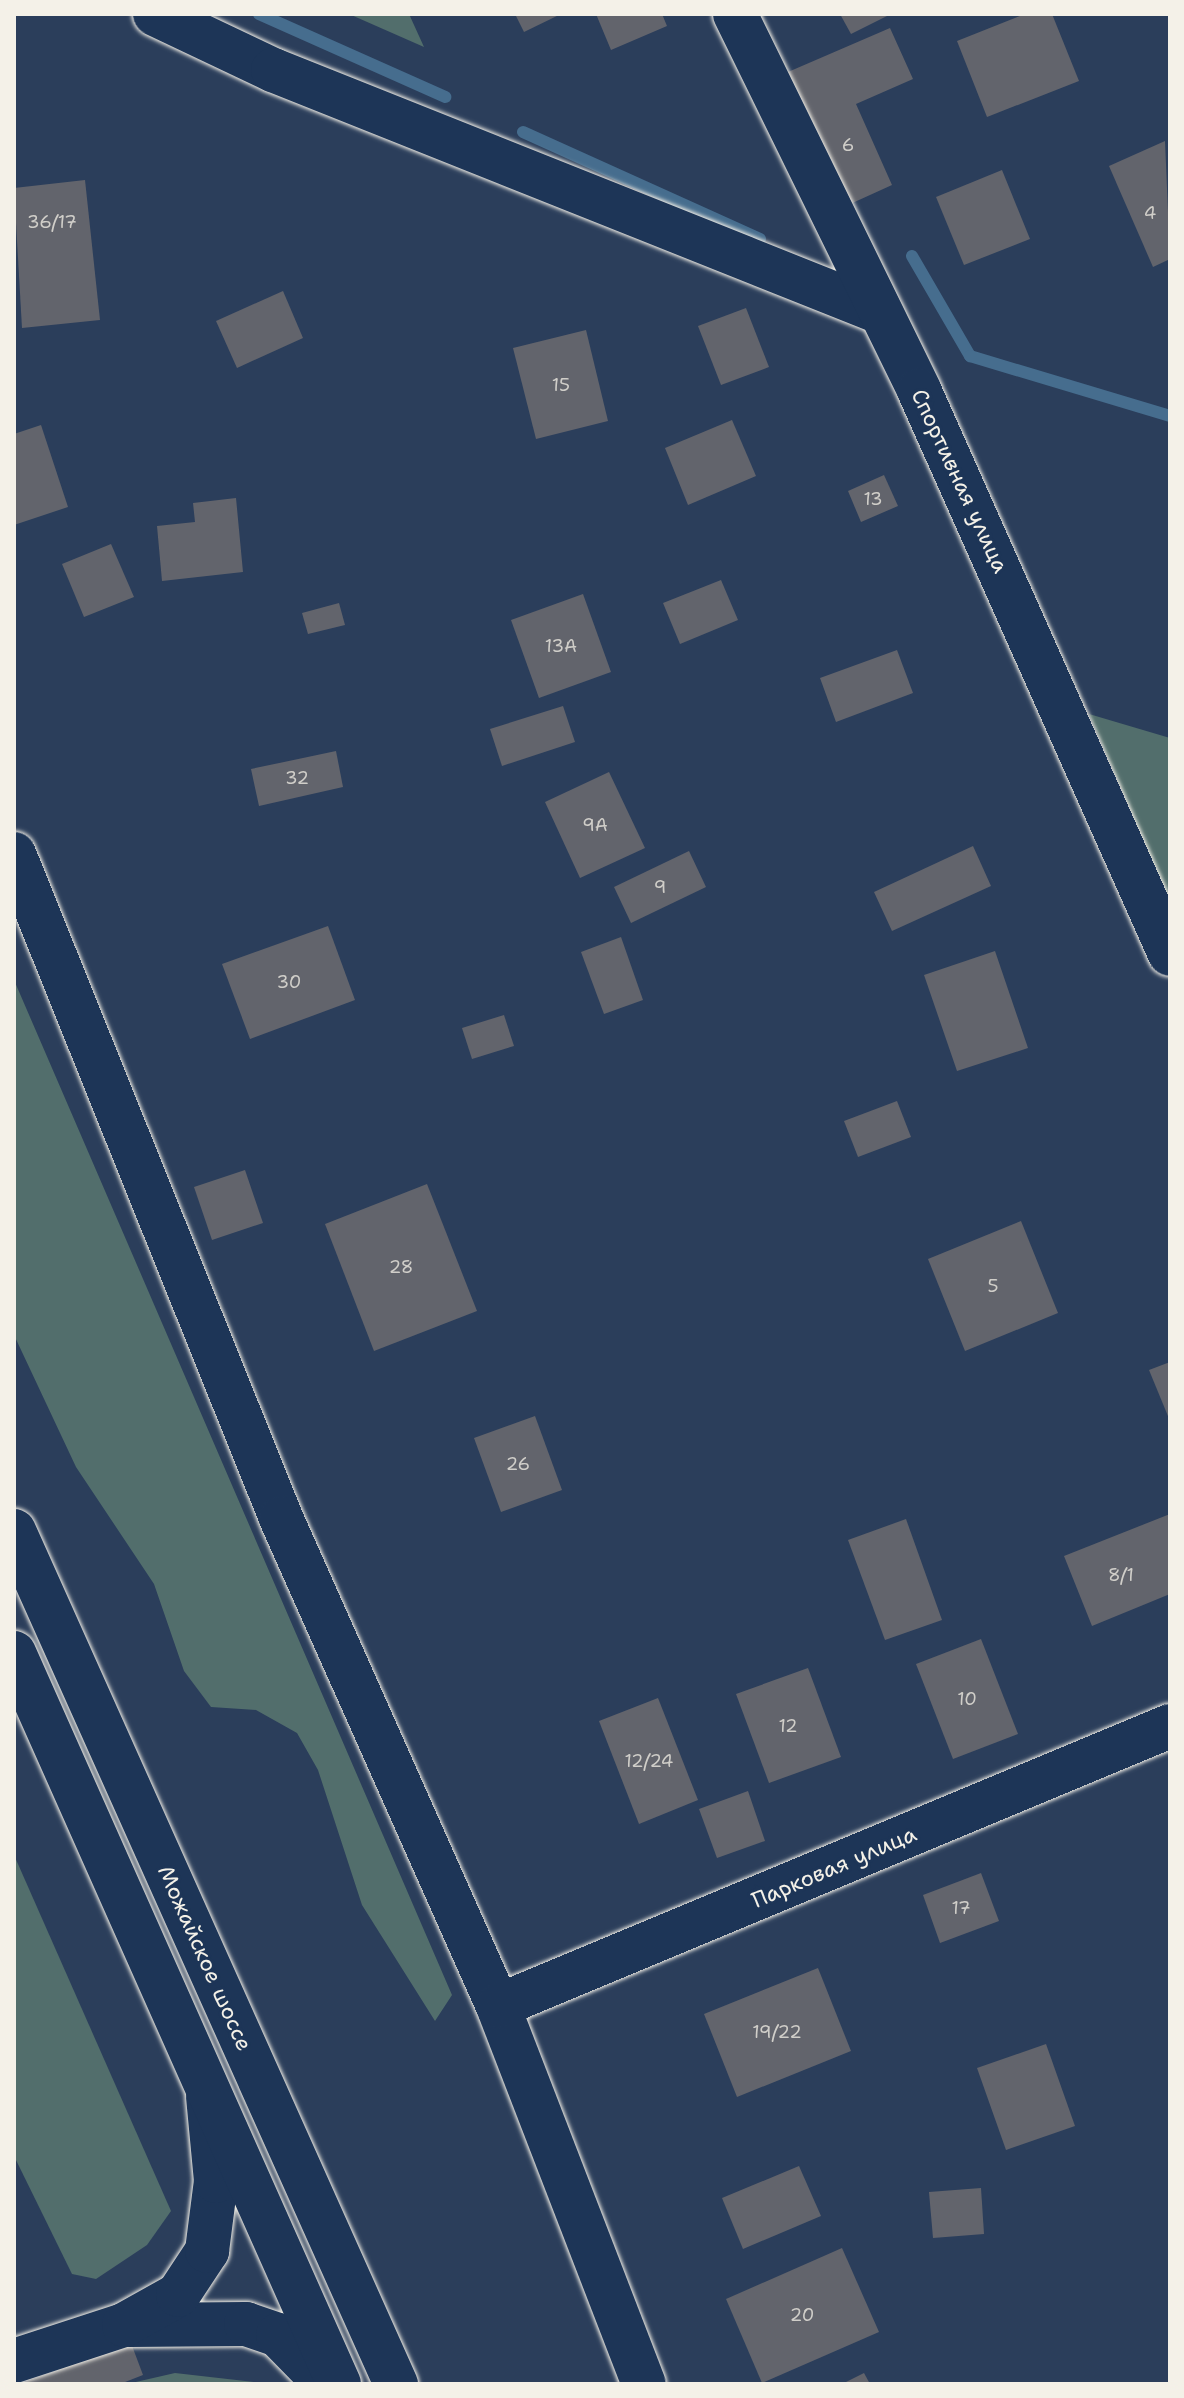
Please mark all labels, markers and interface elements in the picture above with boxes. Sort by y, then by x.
house number: 6 [842,134,854,156]
house number: 4 [1144,202,1156,224]
house number: 36/17 [27,211,77,233]
house number: 15 [552,374,570,396]
street label: Спортивная улица [906,385,1014,577]
house number: 13 [863,488,883,510]
house number: 13А [545,635,577,657]
house number: 32 [285,767,309,789]
house number: 9А [582,814,608,836]
house number: 9 [654,876,666,898]
house number: 30 [277,971,301,993]
house number: 28 [389,1256,413,1278]
house number: 5 [987,1275,999,1297]
house number: 26 [506,1453,530,1475]
house number: 8/1 [1108,1564,1134,1586]
house number: 10 [957,1688,977,1710]
house number: 12 [778,1715,798,1737]
house number: 12/24 [625,1750,673,1772]
street label: Парковая улица [748,1820,920,1914]
street label: Можайское шоссе [152,1861,258,2055]
house number: 17 [951,1897,971,1919]
house number: 19/22 [752,2021,802,2043]
house number: 20 [790,2304,814,2326]

